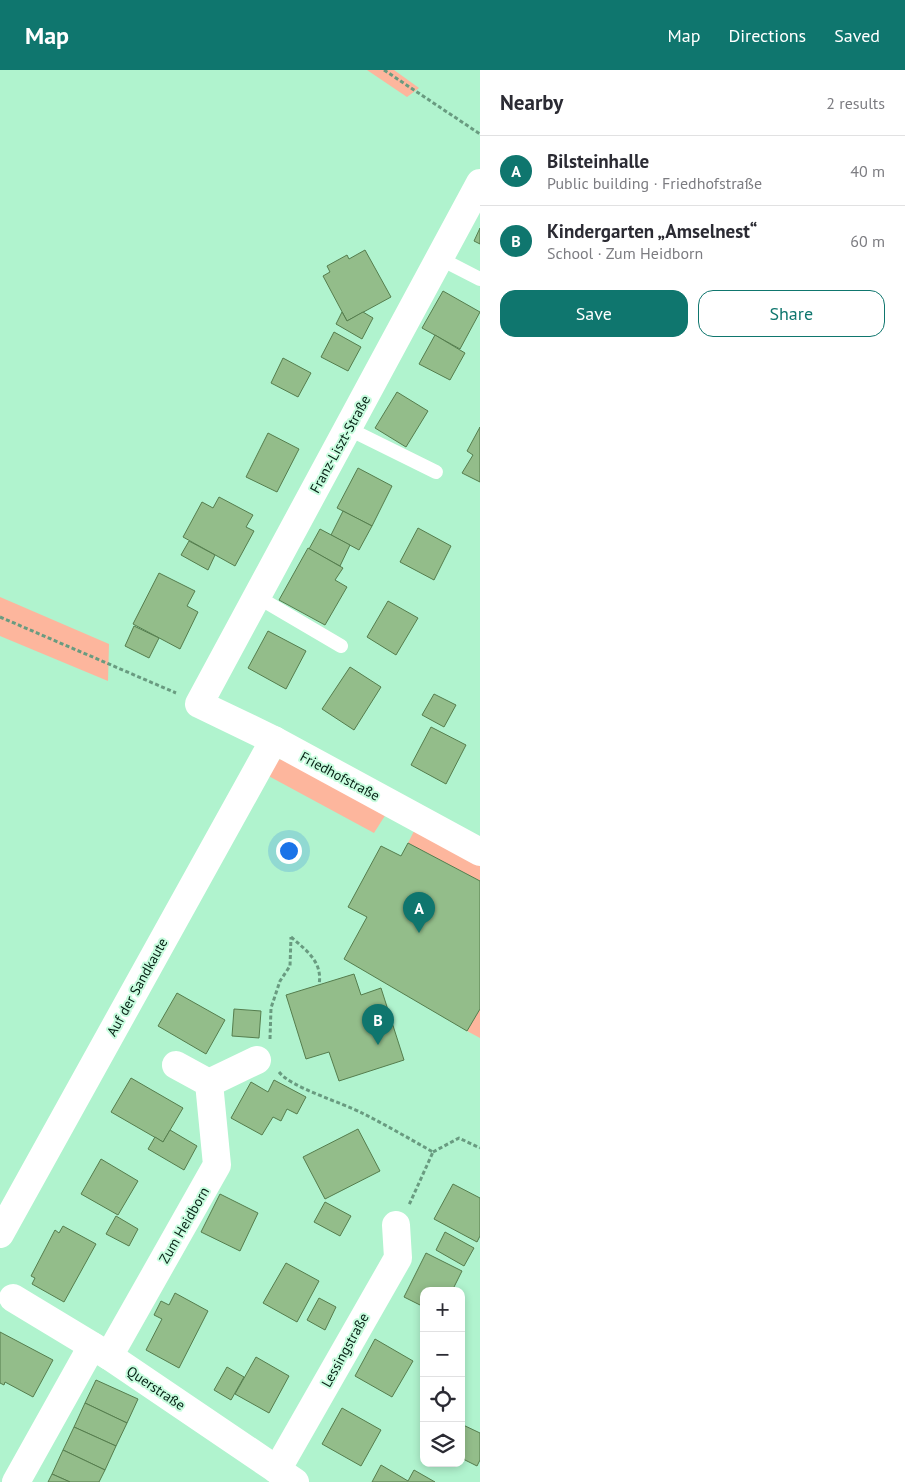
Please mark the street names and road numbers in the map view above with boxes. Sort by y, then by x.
street label: Franz-Liszt-Straße [306,392,374,496]
street label: Friedhofstraße [297,747,383,805]
street label: Auf der Sandkaute [103,935,171,1039]
street label: Zum Heidborn [155,1184,213,1266]
street label: Lessingstraße [317,1310,373,1390]
street label: Querstraße [123,1362,189,1414]

